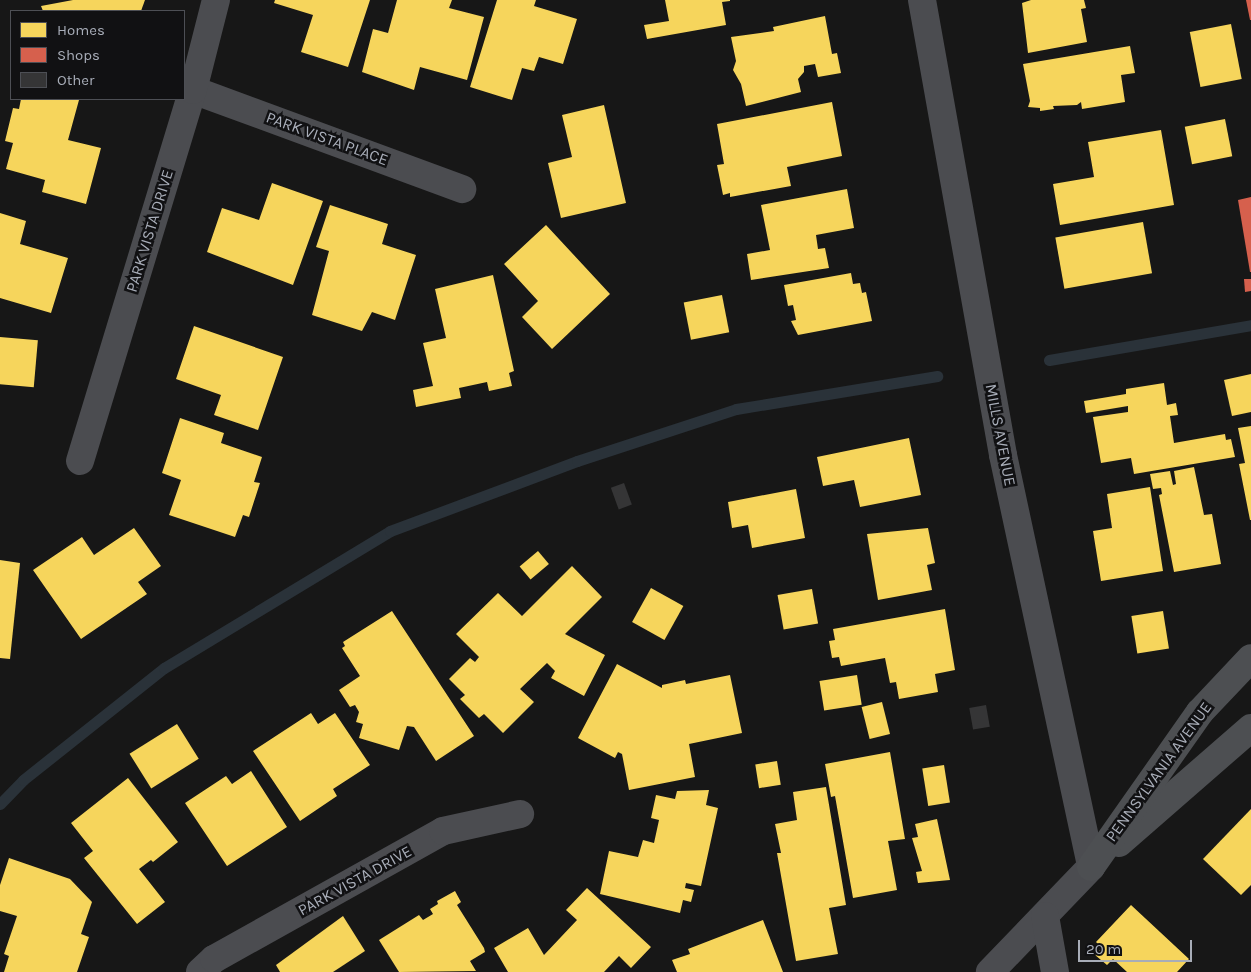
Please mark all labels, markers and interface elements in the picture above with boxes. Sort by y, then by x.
legend [10,10,185,100]
text: Homes [57,21,105,39]
text: Shops [57,46,100,64]
text: Other [57,71,95,89]
street label: PARK VISTA PLACE [263,108,391,170]
street label: PARK VISTA DRIVE [122,167,178,295]
street label: MILLS AVENUE [981,382,1019,488]
street label: PENNSYLVANIA AVENUE [1102,698,1216,846]
street label: PARK VISTA DRIVE [295,842,415,920]
scale bar [1081,930,1195,962]
text: 20 m [1086,940,1121,958]

